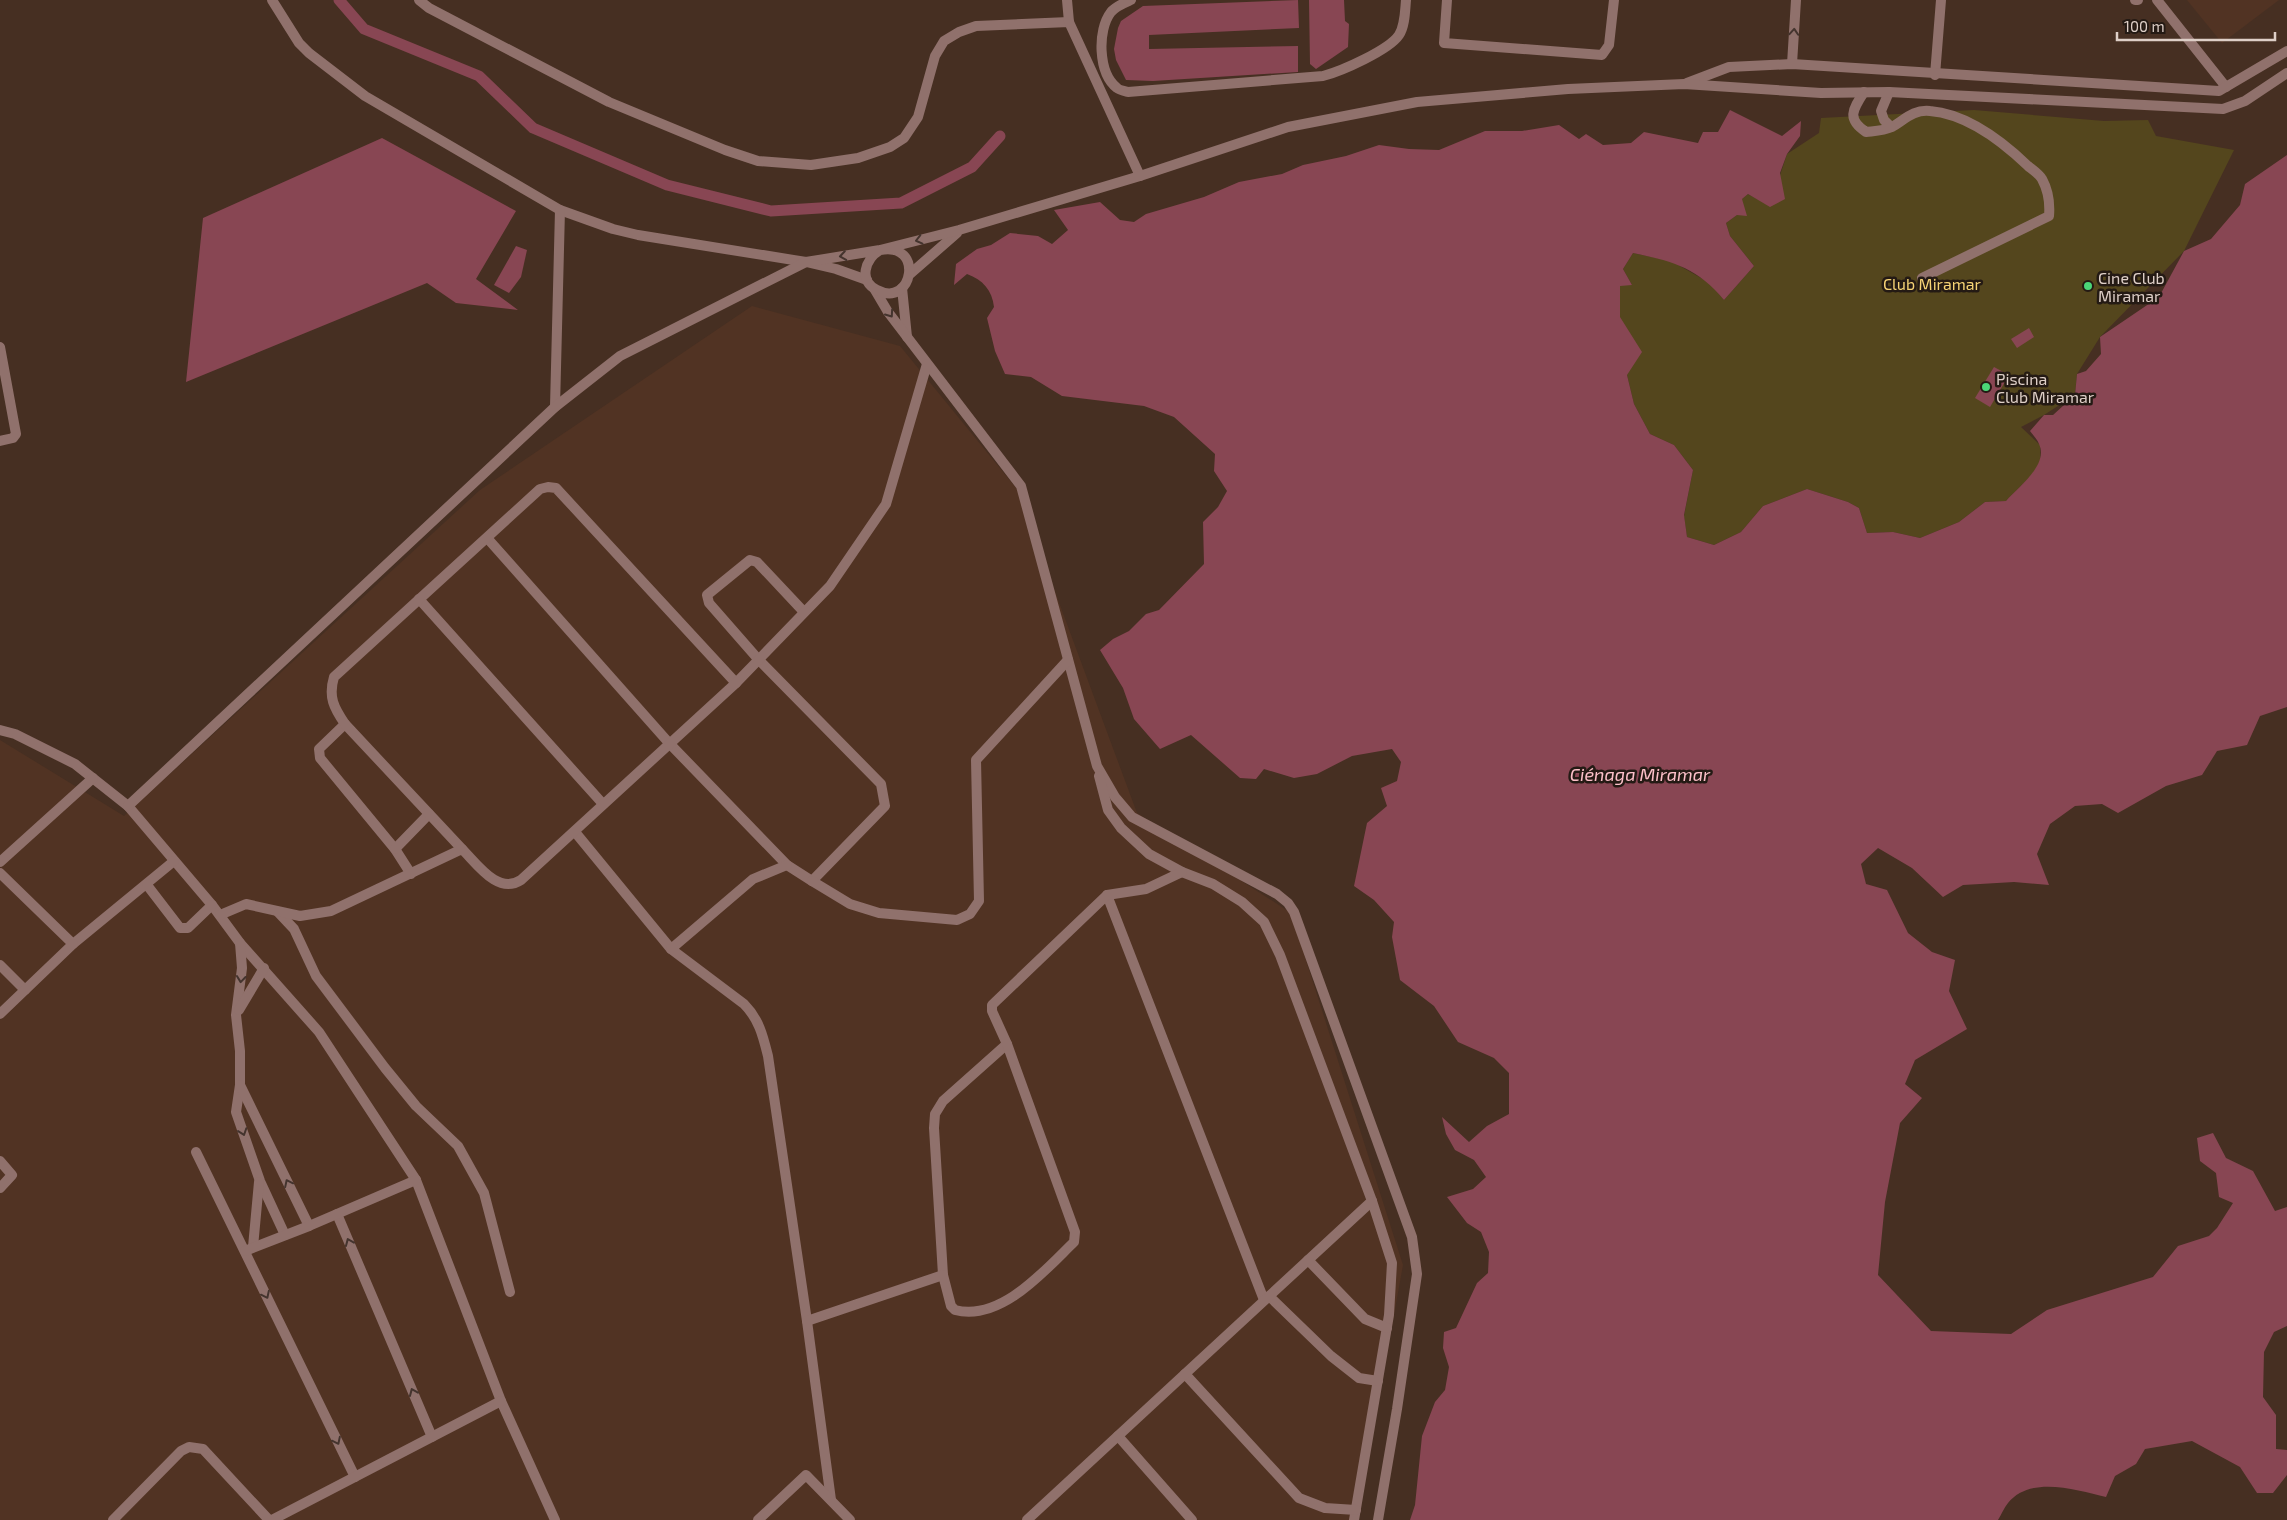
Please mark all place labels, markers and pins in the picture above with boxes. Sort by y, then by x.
place label: Cine Club Miramar [2098,268,2165,305]
marker: Cine Club Miramar [2082,280,2094,292]
place label: Piscina Club Miramar [1996,369,2095,406]
marker: Piscina Club Miramar [1980,381,1992,393]

